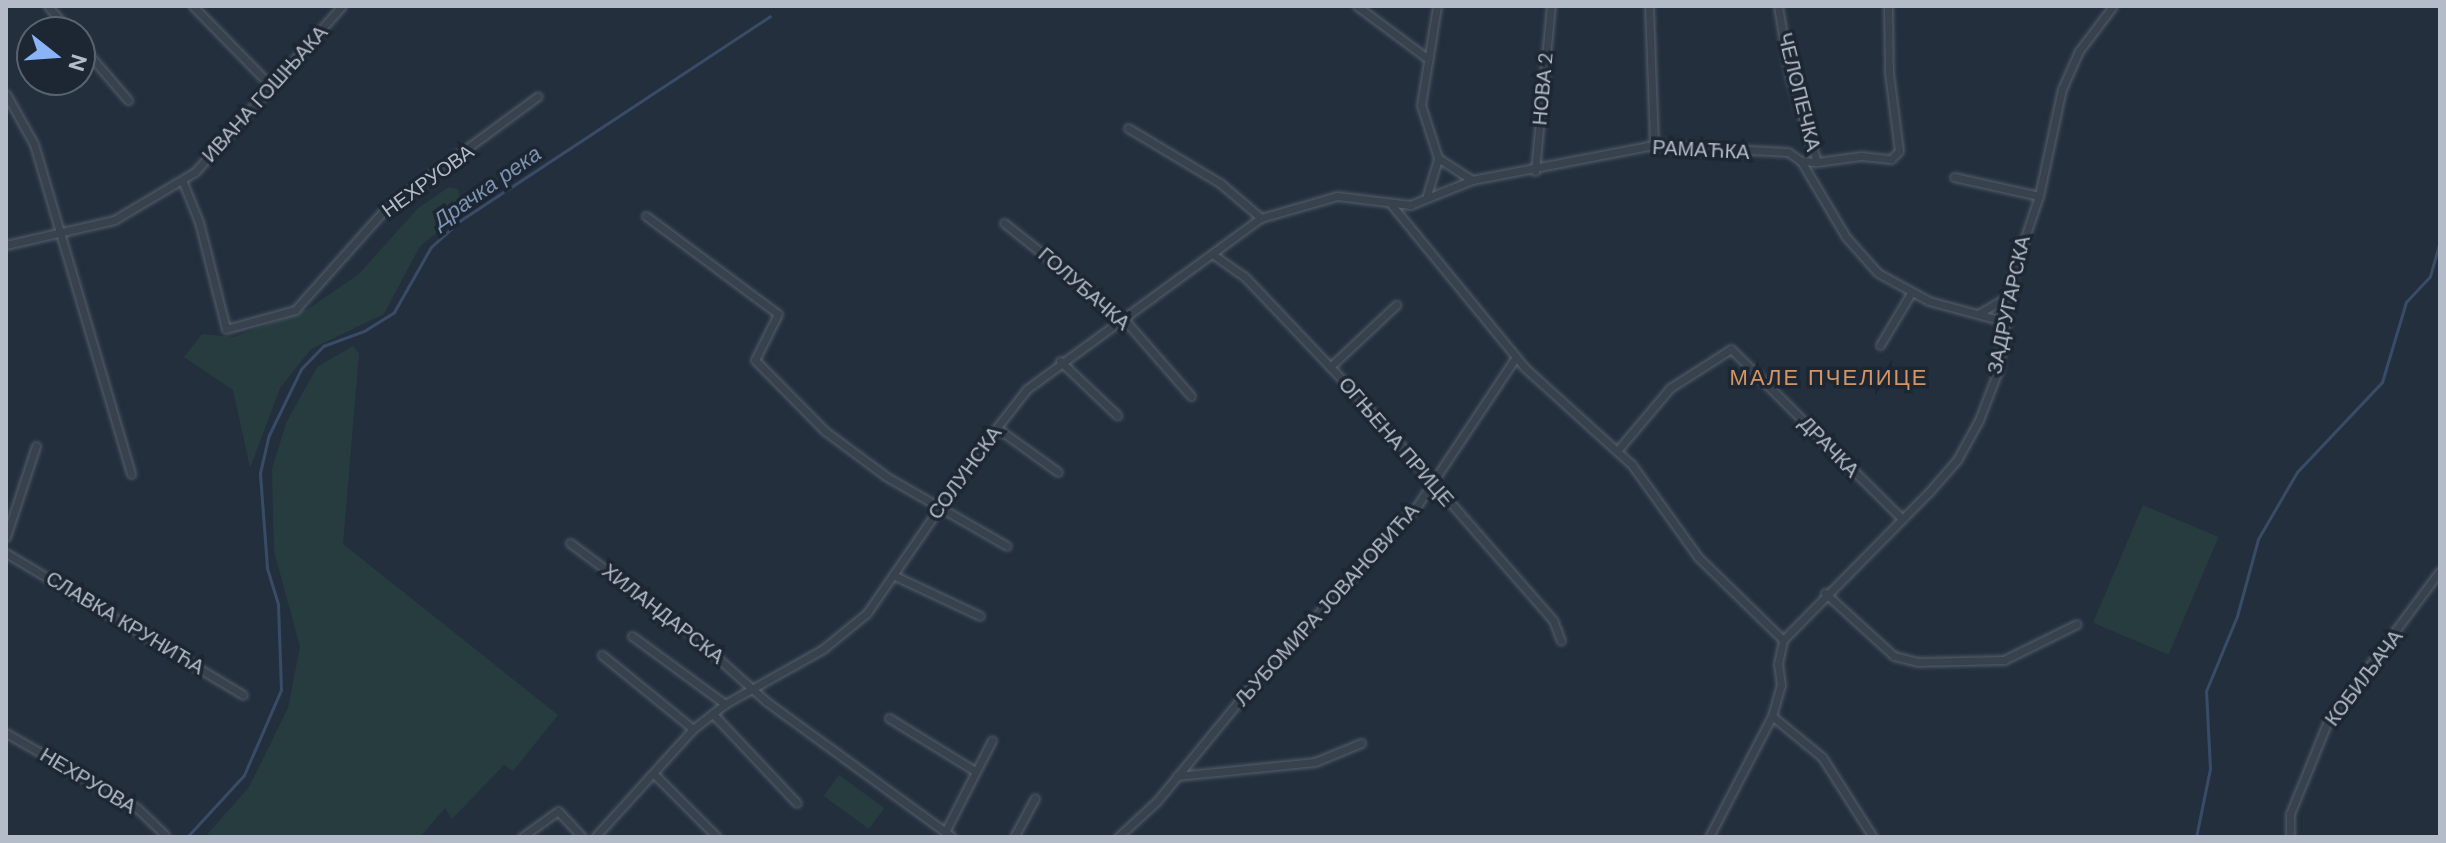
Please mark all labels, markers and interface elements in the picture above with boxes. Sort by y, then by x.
north arrow [16,16,96,96]
street label: ИВАНА ГОШЊАКА [197,21,333,167]
street label: ЧЕЛОПЕЧКА [1773,30,1825,154]
text: N [61,51,94,74]
street label: НОВА 2 [1528,52,1558,126]
street label: РАМАЋКА [1652,135,1750,165]
street label: НЕХРУОВА [377,140,479,222]
water label: Драчка река [428,140,546,234]
street label: ЗАДРУГАРСКА [1983,234,2035,376]
street label: ГОЛУБАЧКА [1033,243,1135,335]
district label: МАЛЕ ПЧЕЛИЦЕ [1730,365,1928,391]
street label: ОГЊЕНА ПРИЦЕ [1333,373,1459,511]
street label: ДРАЧКА [1794,411,1864,483]
street label: СОЛУНСКА [923,422,1007,524]
street label: ЉУБОМИРА ЈОВАНОВИЋА [1230,499,1424,711]
street label: ХИЛАНДАРСКА [597,559,729,669]
street label: СЛАВКА КРУНИЋА [42,566,208,680]
street label: КОБИЉАЧА [2320,625,2408,731]
street label: НЕХРУОВА [36,743,140,819]

